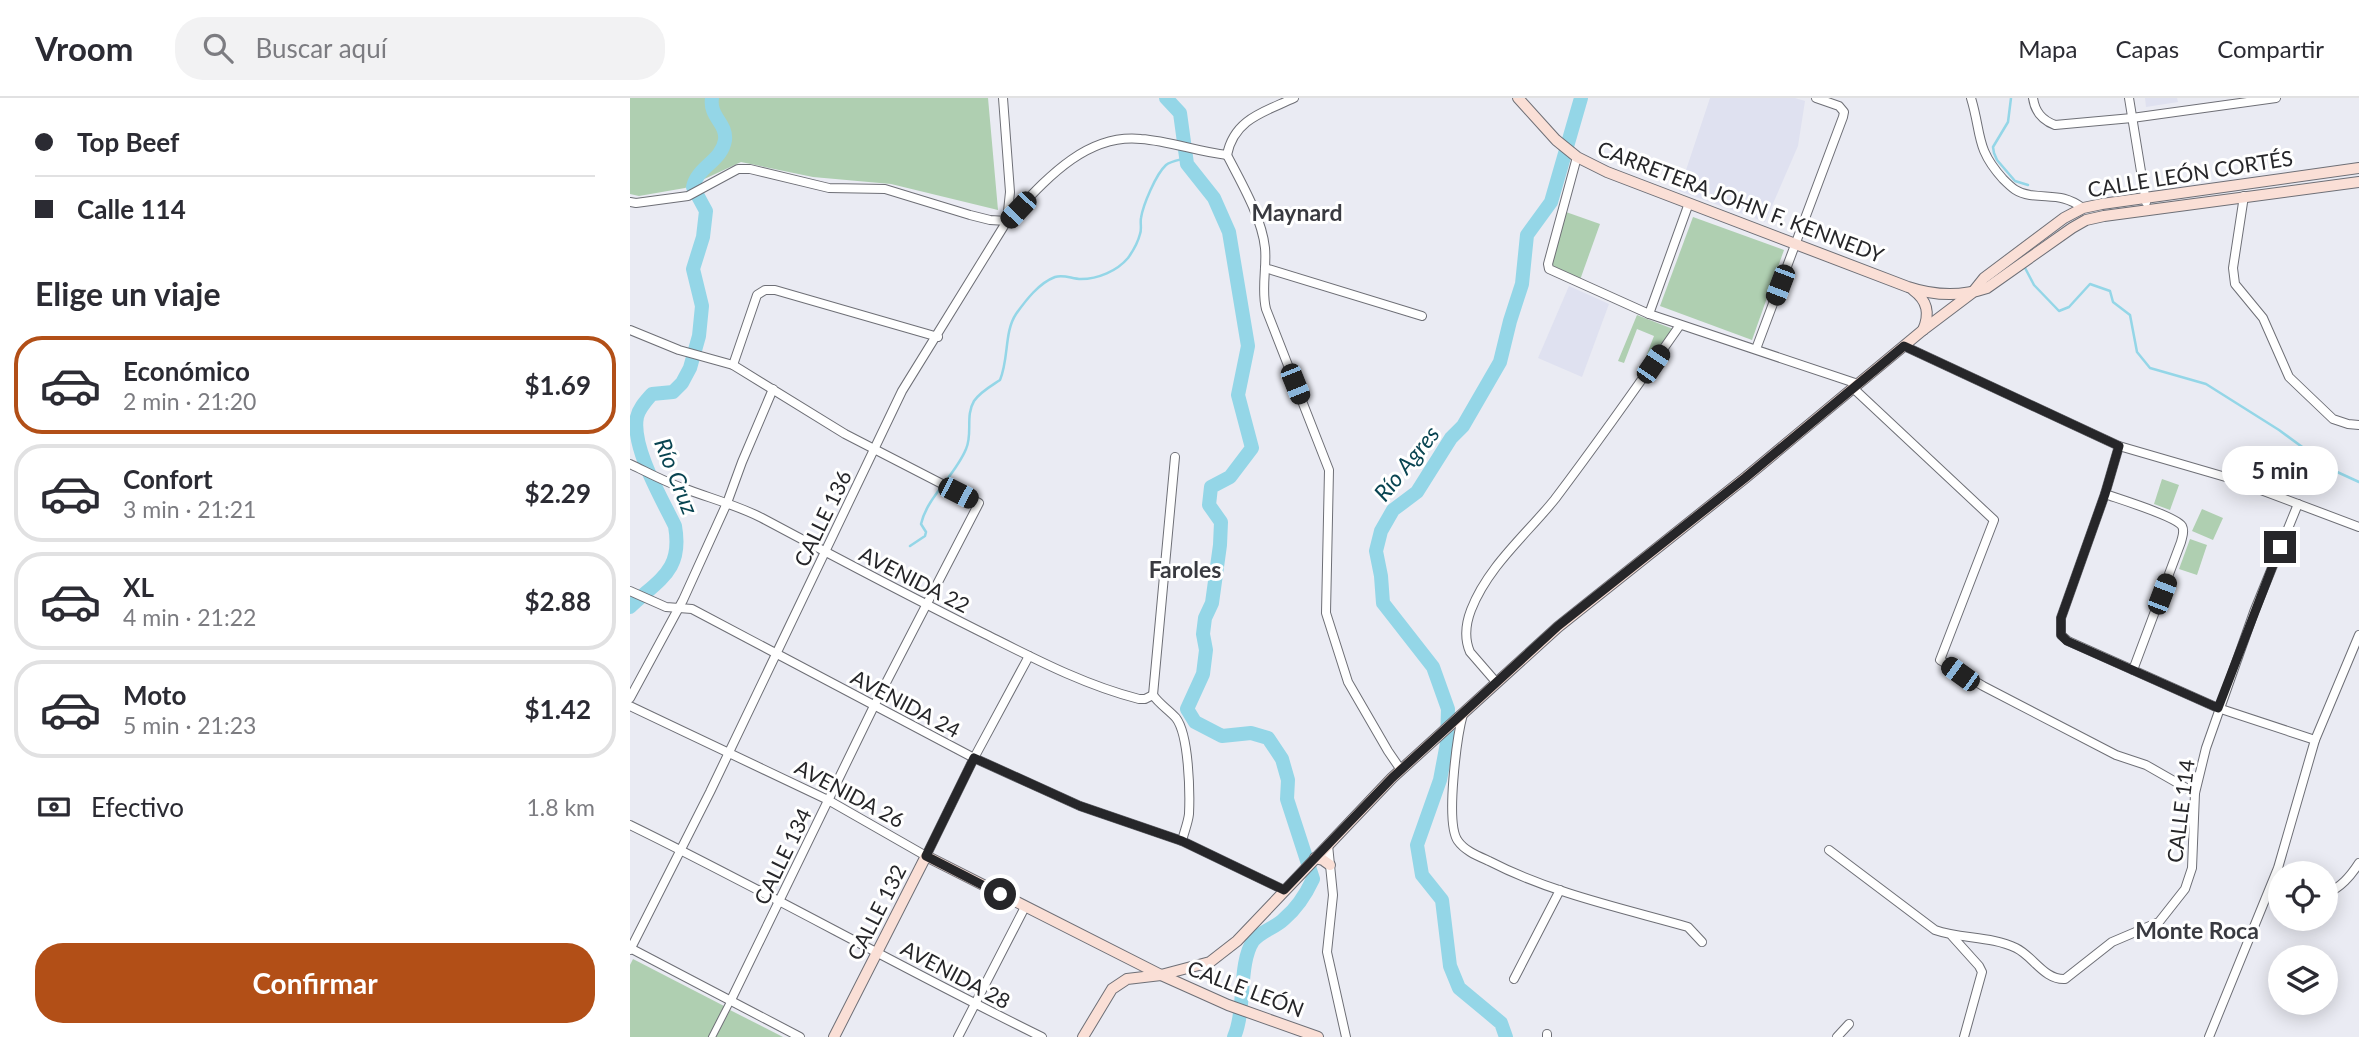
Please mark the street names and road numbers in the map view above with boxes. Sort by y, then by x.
street label: CARRETERA JOHN F. KENNEDY [1594,135,1888,268]
street label: CALLE LEÓN CORTÉS [2086,144,2294,202]
street label: CALLE 136 [788,466,856,570]
street label: AVENIDA 22 [856,541,974,617]
street label: AVENIDA 24 [847,664,965,742]
street label: AVENIDA 26 [791,754,909,832]
street label: CALLE 114 [2161,758,2199,864]
street label: CALLE 134 [748,804,816,908]
street label: CALLE 132 [841,860,911,964]
street label: AVENIDA 28 [897,935,1015,1013]
street label: CALLE LEÓN [1184,954,1308,1022]

